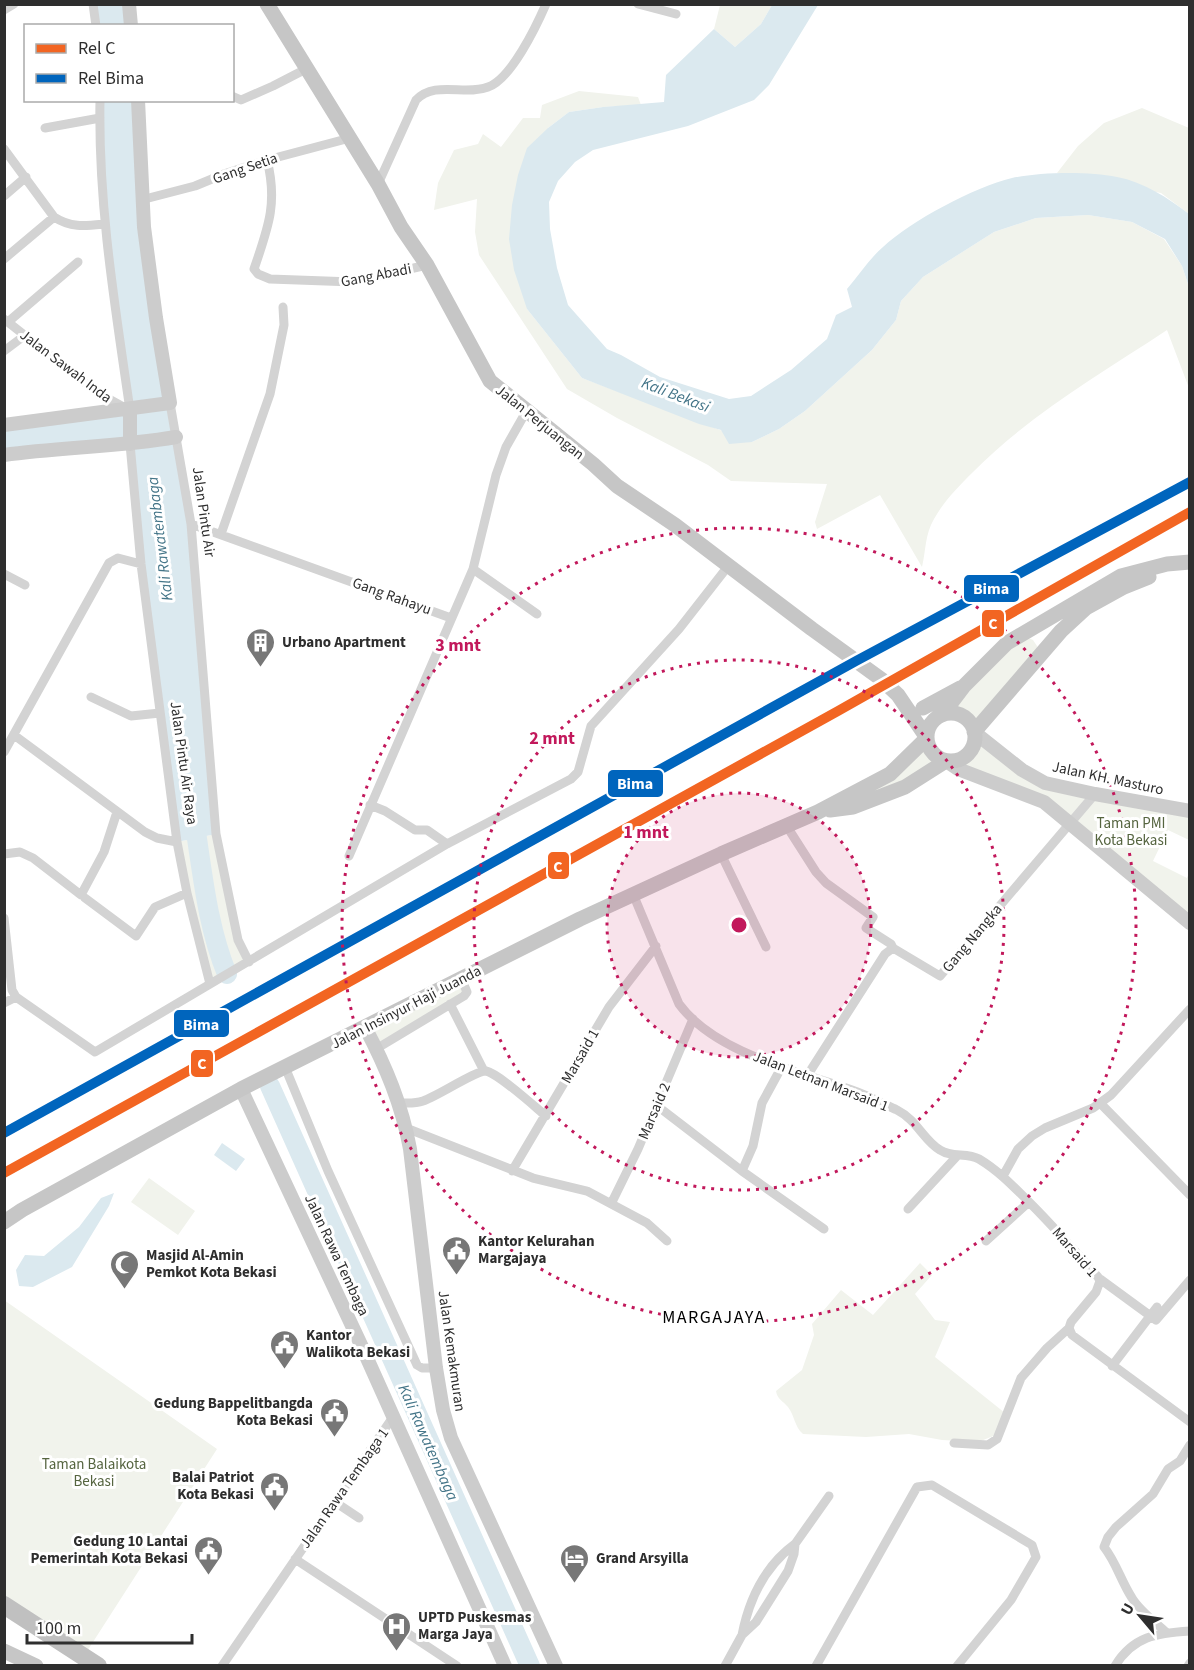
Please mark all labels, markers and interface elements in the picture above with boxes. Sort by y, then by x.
legend [24,24,234,102]
text: Rel C [78,36,115,61]
text: Rel Bima [78,66,144,91]
street label: Gang Setia [210,148,280,189]
street label: Gang Abadi [339,258,413,293]
street label: Jalan Sawah Inda [15,325,116,408]
water label: Kali Bekasi [638,372,713,418]
street label: Jalan Perjuangan [491,380,589,465]
street label: Jalan Pintu Air [187,466,220,559]
water label: Kali Rawatembaga [141,475,179,602]
street label: Gang Rahayu [349,572,434,620]
line badge: Bima [963,574,1020,603]
text: Bima [973,578,1009,600]
line badge: C [981,609,1005,638]
text: C [988,613,998,635]
building icon: Urbano Apartment [245,626,277,668]
place label: Urbano Apartment [282,632,406,653]
text: 3 mnt [435,633,481,658]
street label: Jalan Pintu Air Raya [164,700,203,826]
text: 2 mnt [529,726,575,751]
street label: Jalan KH. Masturo [1050,756,1166,801]
line badge: Bima [607,769,664,798]
text: Bima [617,773,653,795]
park label: Taman PMI Kota Bekasi [1095,813,1167,851]
text: 1 mnt [623,820,669,845]
line badge: C [547,851,570,880]
text: C [553,856,563,878]
street label: Gang Nangka [938,900,1007,977]
centre of rings [729,915,749,935]
street label: Jalan Insinyur Haji Juanda [328,960,485,1054]
line badge: Bima [173,1009,230,1038]
text: Bima [183,1014,219,1036]
street label: Marsaid 1 [556,1025,605,1087]
street label: Jalan Letnan Marsaid 1 [750,1046,892,1117]
line badge: C [190,1049,214,1078]
text: C [197,1053,207,1075]
street label: Marsaid 2 [633,1080,676,1143]
street label: Jalan Rawa Tembaga [299,1191,374,1319]
street label: Marsaid 1 [1047,1223,1102,1282]
place label: Kantor Kelurahan Margajaya [478,1231,595,1269]
public building icon: Kantor Kelurahan Margajaya [441,1234,473,1276]
place label: Masjid Al-Amin Pemkot Kota Bekasi [146,1245,277,1283]
mosque icon: Masjid Al-Amin Pemkot Kota Bekasi [109,1248,141,1290]
street label: Jalan Kemakmuran [433,1289,470,1413]
district label: MARGAJAYA [662,1305,766,1330]
place label: Kantor Walikota Bekasi [306,1325,410,1363]
public building icon: Kantor Walikota Bekasi [269,1328,301,1370]
water label: Kali Rawatembaga [393,1381,464,1504]
place label: Gedung Bappelitbangda Kota Bekasi [154,1393,313,1431]
public building icon: Gedung Bappelitbangda Kota Bekasi [318,1396,350,1438]
street label: Jalan Rawa Tembaga 1 [295,1424,394,1553]
park label: Taman Balaikota Bekasi [42,1454,146,1492]
place label: Balai Patriot Kota Bekasi [172,1467,254,1505]
public building icon: Balai Patriot Kota Bekasi [259,1470,291,1512]
place label: Gedung 10 Lantai Pemerintah Kota Bekasi [31,1531,188,1569]
public building icon: Gedung 10 Lantai Pemerintah Kota Bekasi [193,1534,225,1576]
hotel icon: Grand Arsyilla [559,1542,591,1584]
place label: Grand Arsyilla [596,1548,689,1569]
north arrow [1110,1586,1170,1646]
text: U [1116,1599,1140,1619]
scale bar [27,1607,192,1645]
place label: UPTD Puskesmas Marga Jaya [418,1607,532,1645]
hospital icon: UPTD Puskesmas Marga Jaya [381,1610,413,1652]
text: 100 m [36,1616,81,1641]

